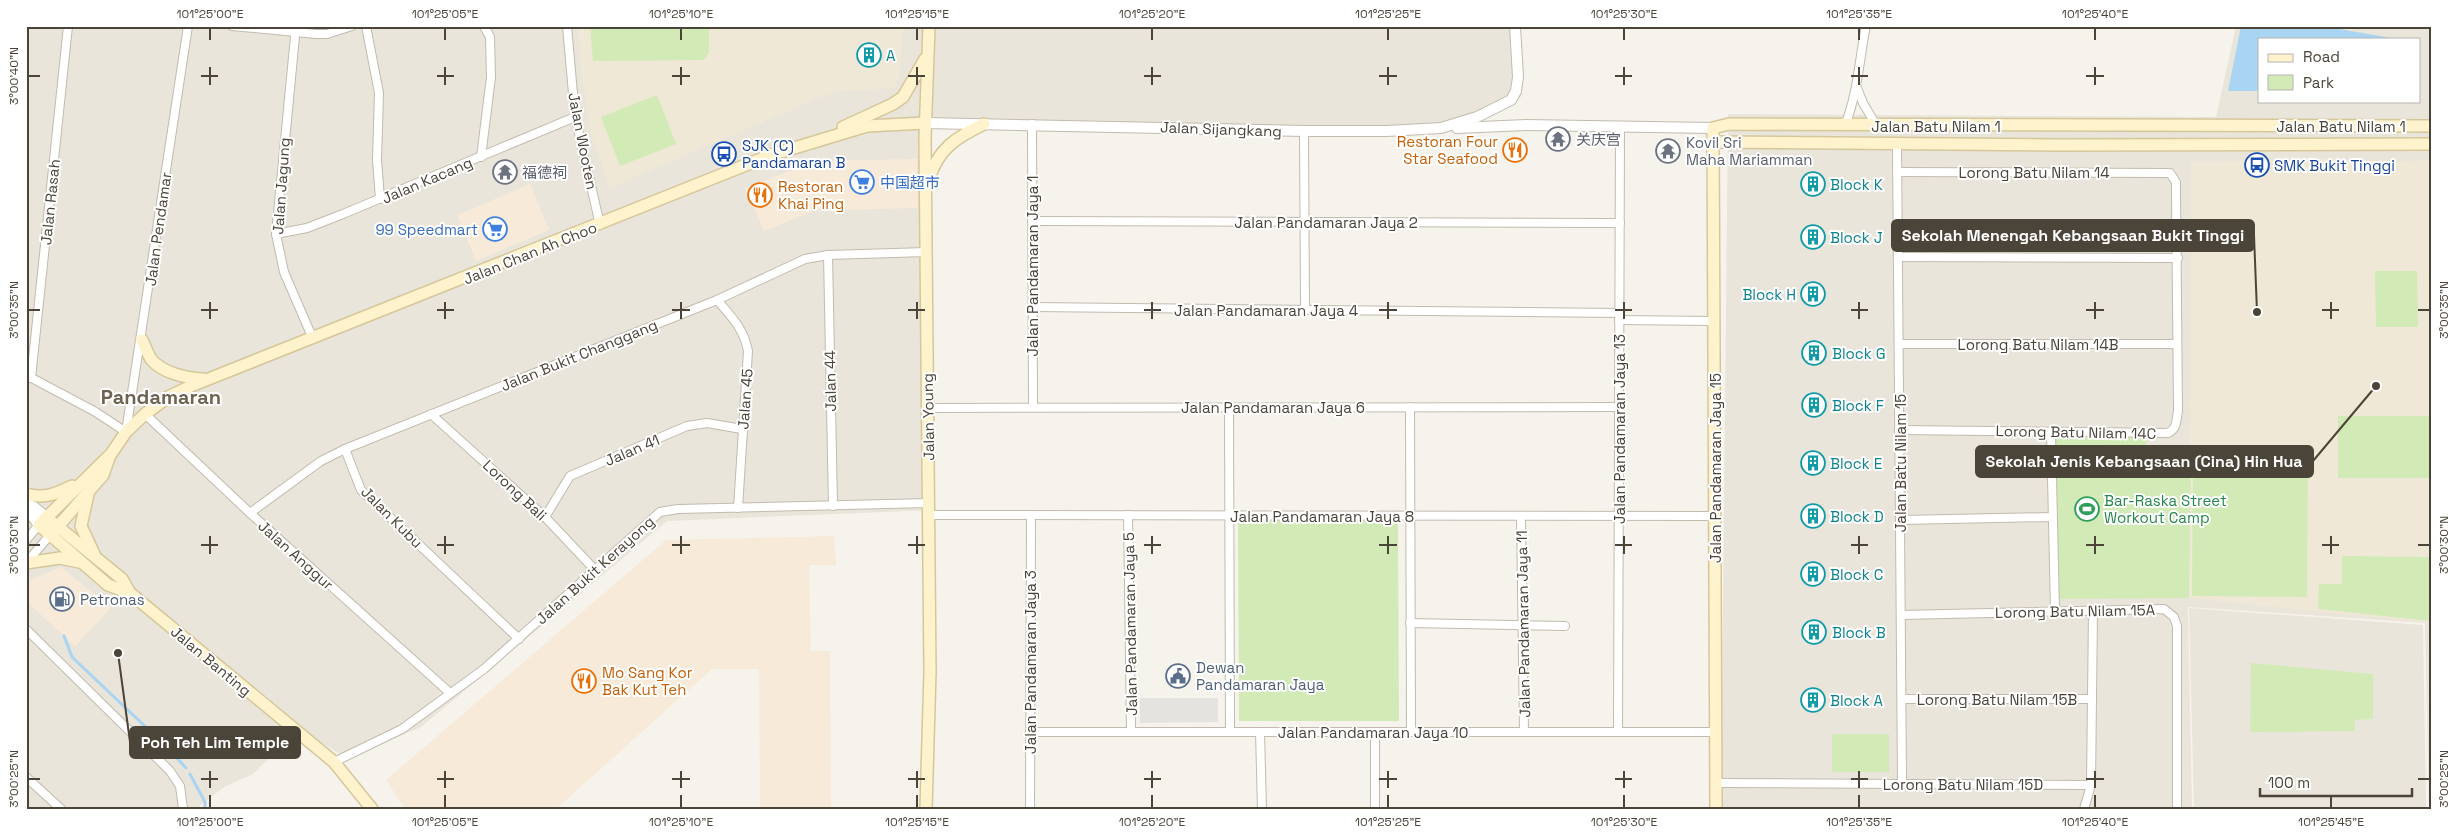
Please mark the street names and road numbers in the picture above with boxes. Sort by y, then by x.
street label: Jalan Wooten [564,91,602,191]
street label: Jalan Sijangkang [1160,117,1282,141]
street label: Jalan Batu Nilam 1 [1871,117,2001,136]
street label: Jalan Batu Nilam 1 [2276,117,2406,136]
street label: Jalan Jagung [268,137,294,235]
street label: Jalan Kacang [379,152,475,208]
street label: Jalan Rasah [36,158,64,246]
street label: Lorong Batu Nilam 14 [1958,163,2110,182]
street label: Jalan Pendamar [141,170,175,287]
street label: Jalan Pandamaran Jaya 1 [1023,176,1042,356]
street label: Jalan Pandamaran Jaya 2 [1234,213,1418,232]
street label: Jalan Chan Ah Choo [460,217,600,289]
street label: Jalan Pandamaran Jaya 4 [1174,301,1358,320]
street label: Jalan Bukit Changgang [498,315,660,395]
street label: Jalan Pandamaran Jaya 13 [1610,334,1629,524]
street label: Lorong Batu Nilam 14B [1958,335,2119,354]
street label: Jalan 44 [820,350,840,412]
street label: Jalan 45 [733,368,757,430]
street label: Jalan Young [918,373,938,461]
street label: Jalan Pandamaran Jaya 15 [1706,373,1725,563]
street label: Jalan Batu Nilam 15 [1891,394,1910,532]
street label: Jalan Pandamaran Jaya 6 [1181,398,1365,417]
street label: Lorong Batu Nilam 14C [1995,421,2157,443]
street label: Jalan 41 [602,430,662,470]
street label: Lorong Bali [479,456,551,524]
street label: Jalan Kubu [357,482,427,552]
street label: Jalan Pandamaran Jaya 8 [1230,507,1414,526]
street label: Jalan Bukit Kerayong [532,512,658,628]
street label: Jalan Anggur [254,516,338,594]
street label: Jalan Pandamaran Jaya 11 [1512,530,1534,718]
street label: Jalan Pandamaran Jaya 5 [1119,532,1141,716]
street label: Jalan Pandamaran Jaya 3 [1021,570,1040,754]
street label: Lorong Batu Nilam 15A [1995,600,2156,622]
street label: Jalan Banting [167,622,255,700]
street label: Lorong Batu Nilam 15B [1917,690,2077,709]
street label: Jalan Pandamaran Jaya 10 [1278,723,1468,742]
street label: Lorong Batu Nilam 15D [1883,775,2043,794]

